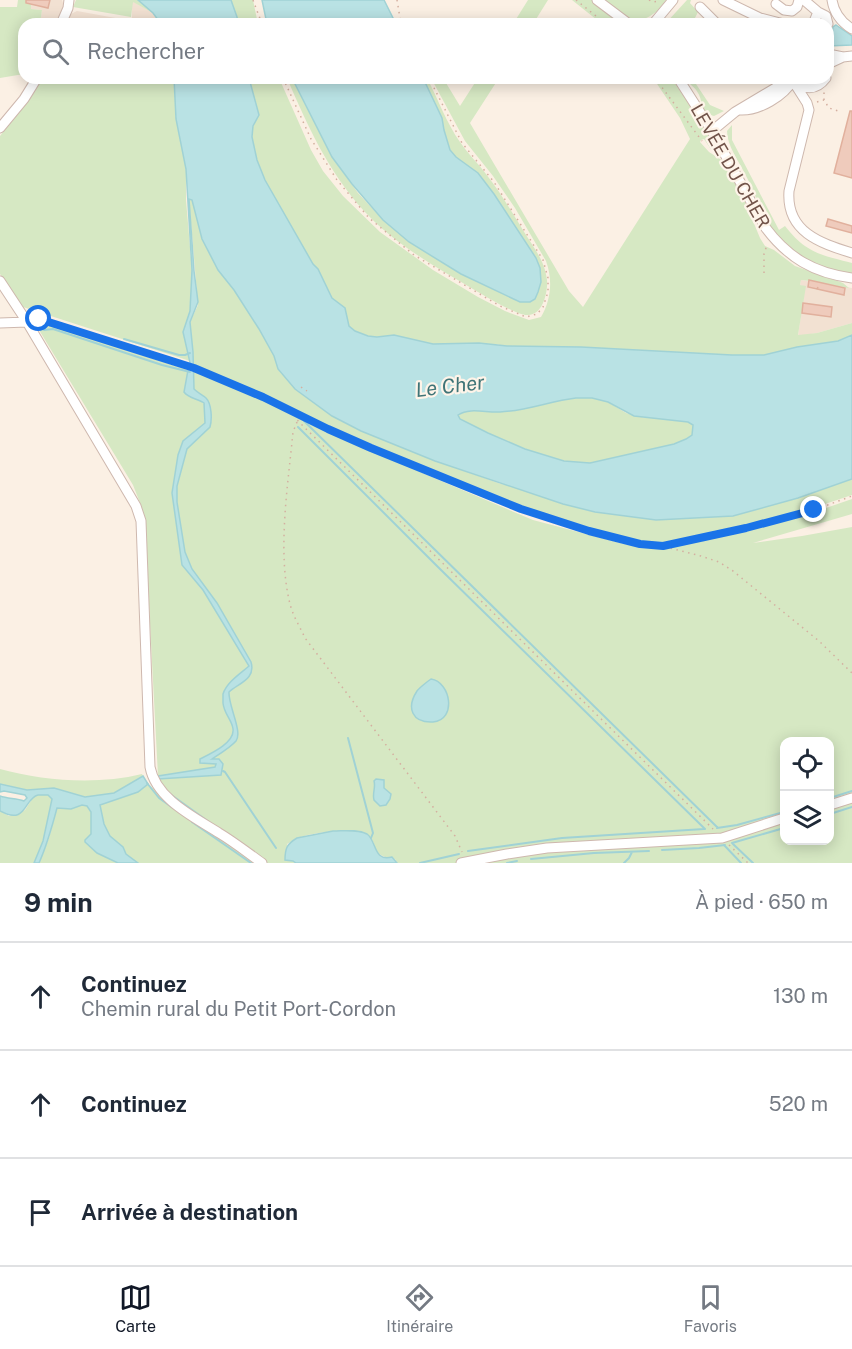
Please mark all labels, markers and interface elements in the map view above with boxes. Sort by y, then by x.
search box [18,18,834,84]
icon: search [39,35,72,68]
text: Rechercher [87,38,205,64]
street label: LEVÉE DU CHER [686,100,775,231]
route start [25,305,51,331]
water label: Le Cher [414,370,486,402]
route end [800,496,826,522]
map controls [780,737,834,845]
button: locate [780,737,834,791]
button: layers [780,791,834,845]
text: 9 min [24,887,93,918]
text: À pied · 650 m [695,890,828,914]
text: Continuez [81,971,187,997]
icon: ahead [24,980,57,1013]
text: 130 m [773,984,828,1008]
text: Chemin rural du Petit Port-Cordon [81,997,396,1021]
icon: ahead [24,1088,57,1121]
text: Continuez [81,1091,187,1117]
text: 520 m [769,1092,828,1116]
icon: arrive [24,1196,57,1229]
text: Arrivée à destination [81,1199,298,1225]
tab: Carte [115,1281,156,1336]
tab: Itinéraire [386,1281,453,1336]
tab: Favoris [684,1281,737,1336]

